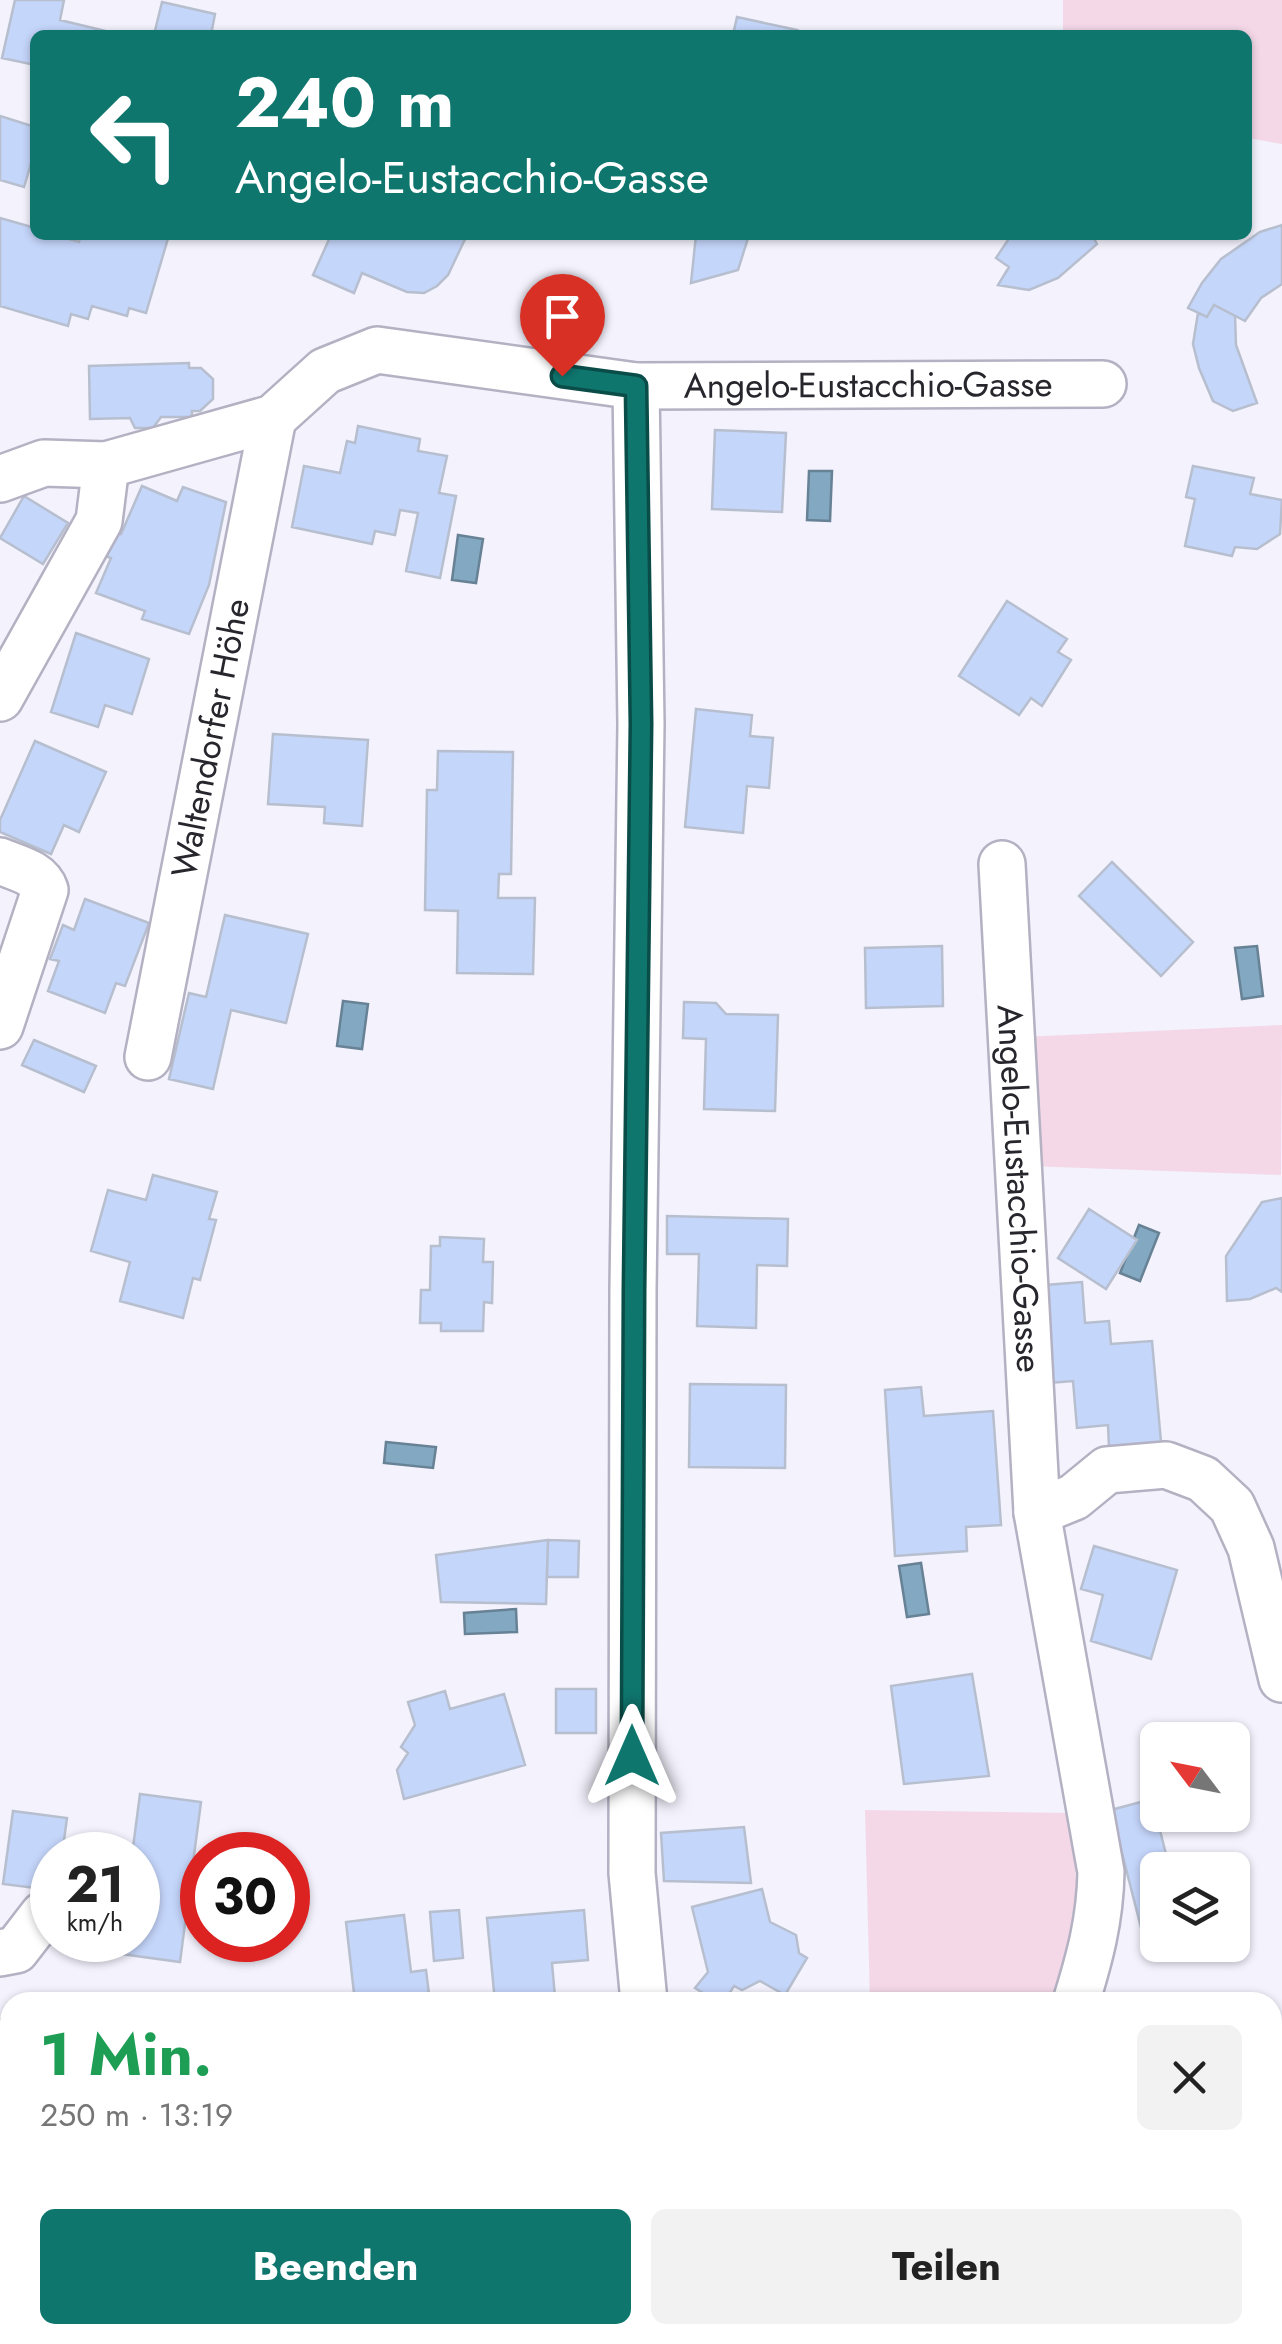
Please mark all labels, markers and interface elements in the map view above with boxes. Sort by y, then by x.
text: 240 m [235,52,455,153]
icon: left [70,70,200,200]
text: Angelo-Eustacchio-Gasse [235,145,709,210]
pin [520,274,605,377]
icon: arrive [535,289,590,344]
street label: Angelo-Eustacchio-Gasse [684,359,1052,411]
street label: Waltendorfer Höhe [159,594,262,882]
street label: Angelo-Eustacchio-Gasse [985,1003,1054,1374]
position arrow [580,1704,684,1808]
north arrow [1140,1722,1250,1832]
map controls [1140,1722,1250,1962]
speed limit sign: 30 [180,1832,310,1962]
text: 21 [66,1848,124,1921]
button: layers [1140,1852,1250,1962]
text: km/h [67,1904,123,1940]
text: 1 Min. [40,2011,212,2098]
button: close [1137,2025,1242,2130]
text: 250 m · 13:19 [40,2092,233,2138]
button: Beenden [40,2209,631,2324]
button: Teilen [651,2209,1242,2324]

